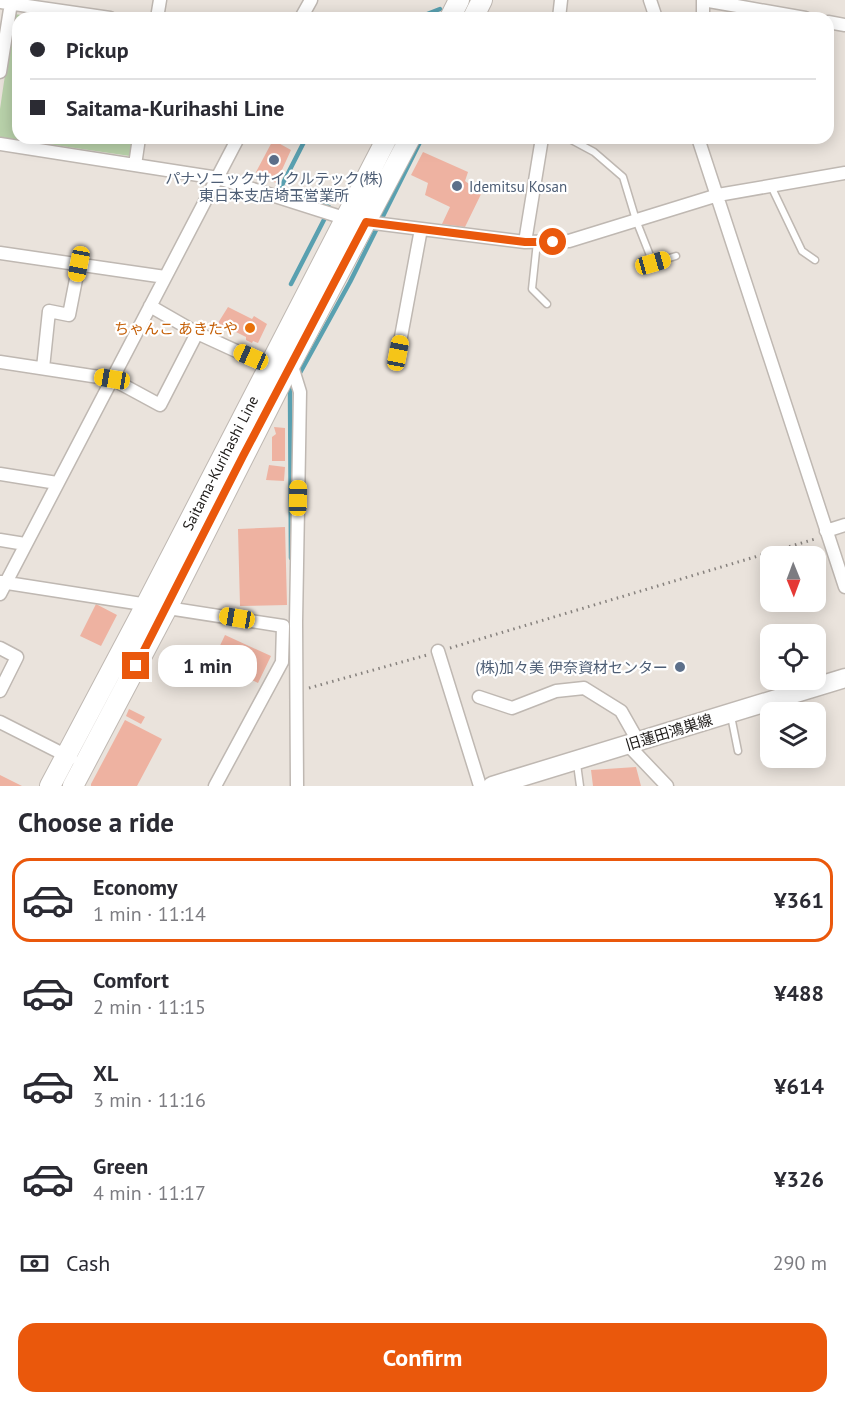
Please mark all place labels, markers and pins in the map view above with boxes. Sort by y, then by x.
marker: パナソニックサイクルテック(株) 東日本支店埼玉営業所 [267,153,281,167]
place label: パナソニックサイクルテック(株) 東日本支店埼玉営業所 [165,169,383,205]
place label: Idemitsu Kosan [469,177,567,196]
marker: Idemitsu Kosan [450,179,464,193]
place label: ちゃんこ あきたや [114,319,238,338]
marker: ちゃんこ あきたや [243,321,257,335]
place label: (株)加々美 伊奈資材センター [476,658,668,677]
marker: (株)加々美 伊奈資材センター [673,660,687,674]

